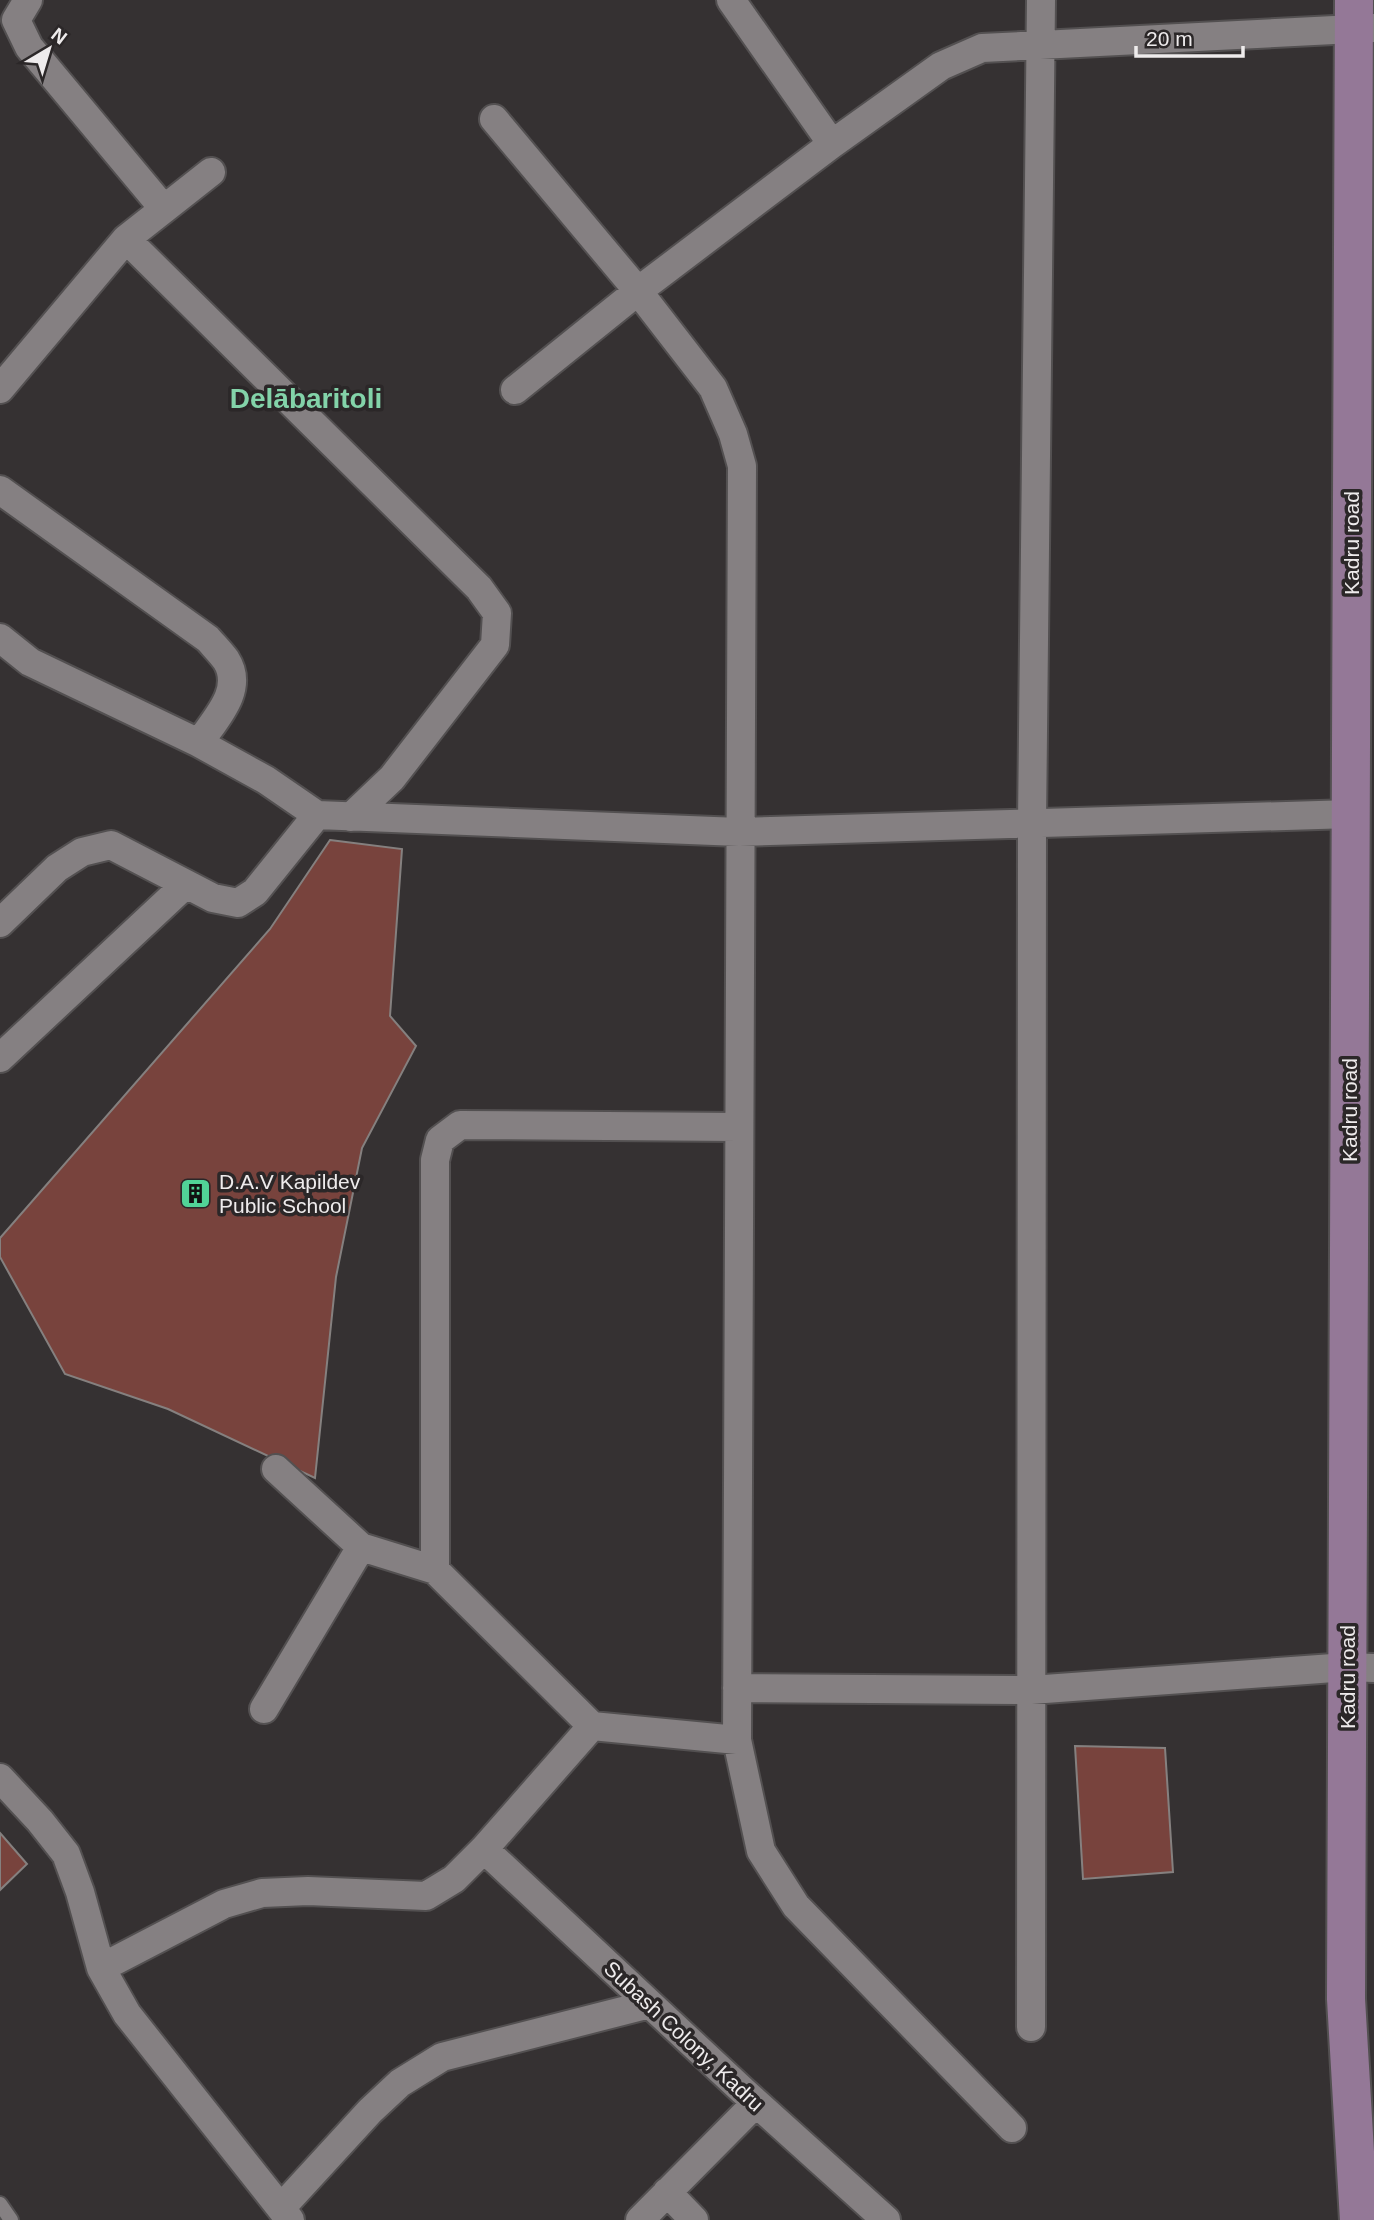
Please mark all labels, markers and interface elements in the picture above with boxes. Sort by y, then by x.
north arrow [14,14,84,84]
scale bar [1136,14,1243,58]
text: N [47,23,71,48]
text: 20 m [1146,27,1193,50]
district label: Delābaritoli [230,383,382,414]
street label: Kadru road [1340,491,1363,595]
street label: Kadru road [1338,1058,1361,1162]
place label: D.A.V Kapildev Public School [219,1170,361,1217]
building icon: D.A.V Kapildev Public School [179,1176,213,1210]
street label: Kadru road [1336,1625,1359,1729]
street label: Subash Colony, Kadru [600,1956,768,2116]

